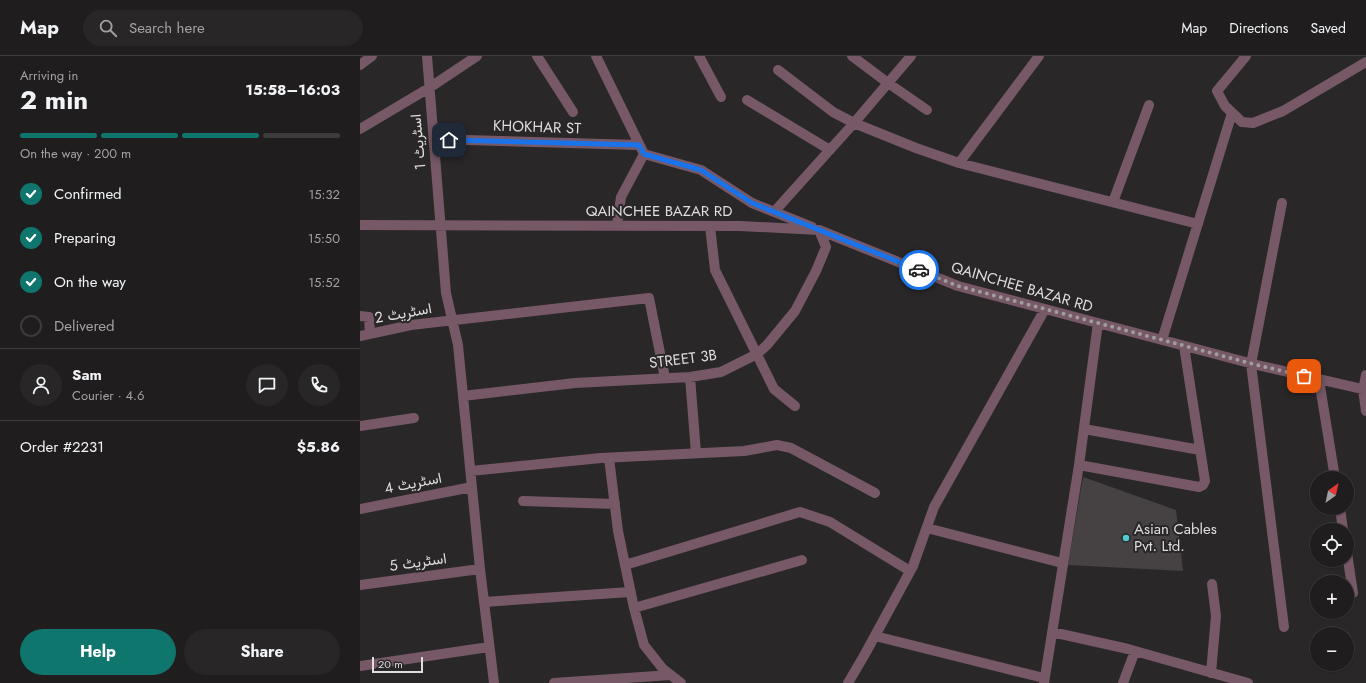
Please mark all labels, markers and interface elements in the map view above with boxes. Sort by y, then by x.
search box [83,10,363,46]
text: Map [20,14,59,41]
icon: search [97,17,119,39]
text: Search here [129,17,205,39]
text: Map [1181,18,1207,38]
text: Directions [1229,18,1289,38]
text: Saved [1311,18,1346,38]
text: Arriving in [20,66,78,85]
text: 15:58–16:03 [245,79,340,101]
text: 2 min [20,81,88,119]
street label: اسٹریٹ 1 [405,113,431,171]
street label: KHOKHAR ST [493,114,582,140]
pin [432,123,466,157]
icon: home [438,129,460,151]
text: On the way · 200 m [20,144,131,163]
icon: check [20,183,42,205]
text: Confirmed [54,183,122,205]
text: 15:32 [308,185,340,204]
street label: QAINCHEE BAZAR RD [586,200,732,222]
icon: check [20,227,42,249]
text: Preparing [54,227,116,249]
text: 15:50 [308,229,340,248]
courier [899,250,939,290]
street label: QAINCHEE BAZAR RD [948,256,1096,318]
icon: car [908,259,930,281]
icon: check [20,271,42,293]
text: On the way [54,271,126,293]
text: 15:52 [308,273,340,292]
street label: اسٹریٹ 2 [373,297,433,329]
text: Delivered [54,315,115,337]
street label: STREET 3B [648,344,718,374]
pin [1287,359,1321,393]
button: person [20,364,62,406]
text: Sam [72,364,102,386]
button: chat [246,364,288,406]
button: phone [298,364,340,406]
icon: bag [1293,365,1315,387]
text: Courier · 4.6 [72,386,145,405]
text: Order #2231 [20,436,104,458]
text: $5.86 [297,436,340,458]
street label: اسٹریٹ 4 [382,467,444,499]
north arrow [1310,471,1354,515]
map controls [1310,471,1354,671]
place label: Asian Cables Pvt. Ltd. [1134,518,1217,557]
button: locate [1310,523,1354,567]
marker: Asian Cables Pvt. Ltd. [1121,533,1131,543]
street label: اسٹریٹ 5 [388,547,448,577]
button: + [1310,575,1354,619]
button: − [1310,627,1354,671]
button: Help [20,629,176,675]
button: Share [184,629,340,675]
scale bar [372,655,423,674]
text: 20 m [378,656,403,672]

